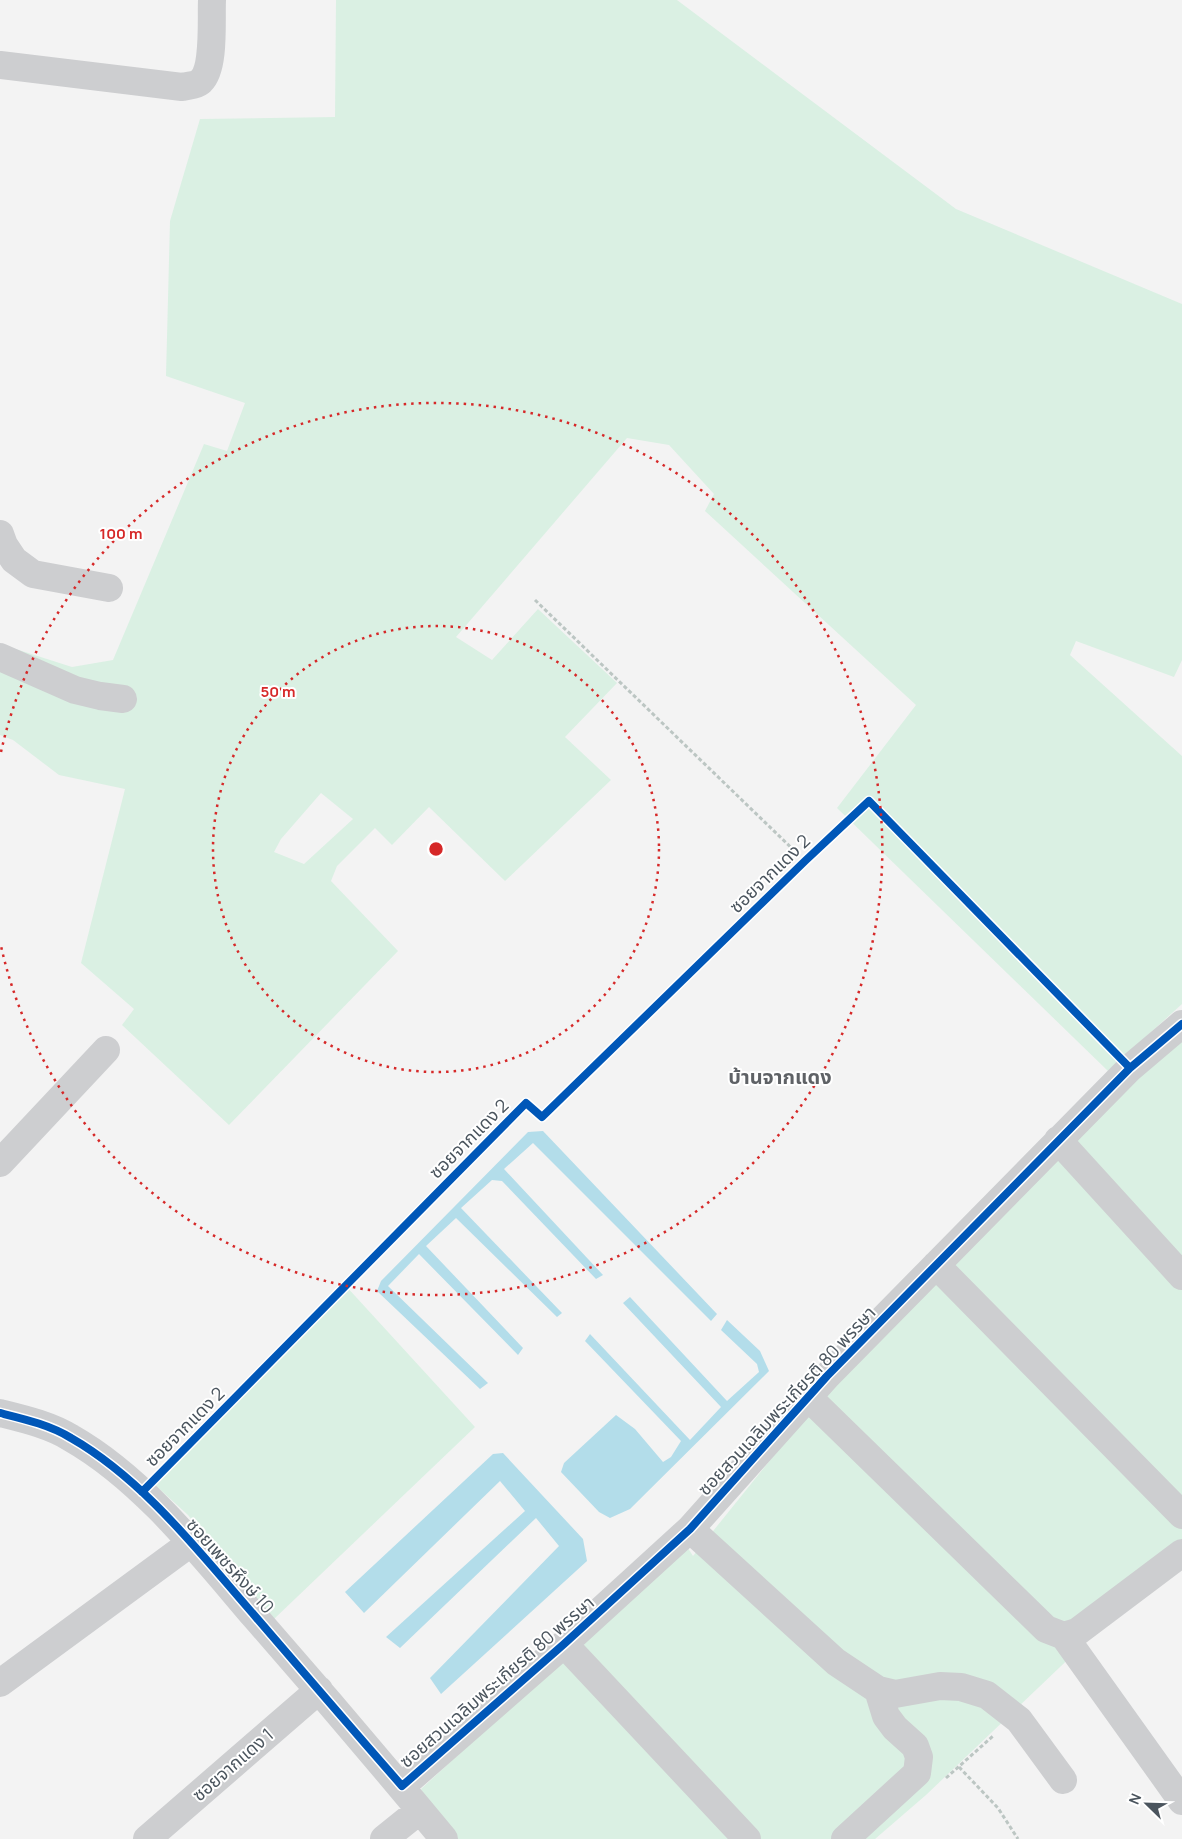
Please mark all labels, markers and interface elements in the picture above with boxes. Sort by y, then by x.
text: 100 m [100,523,142,544]
text: 50 m [260,681,296,702]
street label: ซอยจากแดง 2 [724,829,815,918]
centre of rings [427,840,445,858]
district label: บ้านจากแดง [728,1063,832,1090]
street label: ซอยจากแดง 2 [423,1093,513,1183]
street label: ซอยสวนเฉลิมพระเกียรติ 80 พรรษา [692,1301,880,1500]
street label: ซอยจากแดง 2 [139,1381,229,1471]
street label: ซอยเพชรหึงษ์ 10 [181,1513,280,1618]
street label: ซอยสวนเฉลิมพระเกียรติ 80 พรรษา [394,1590,599,1772]
street label: ซอยจากแดง 1 [187,1722,278,1806]
north arrow [1122,1779,1172,1829]
text: N [1124,1790,1145,1807]

